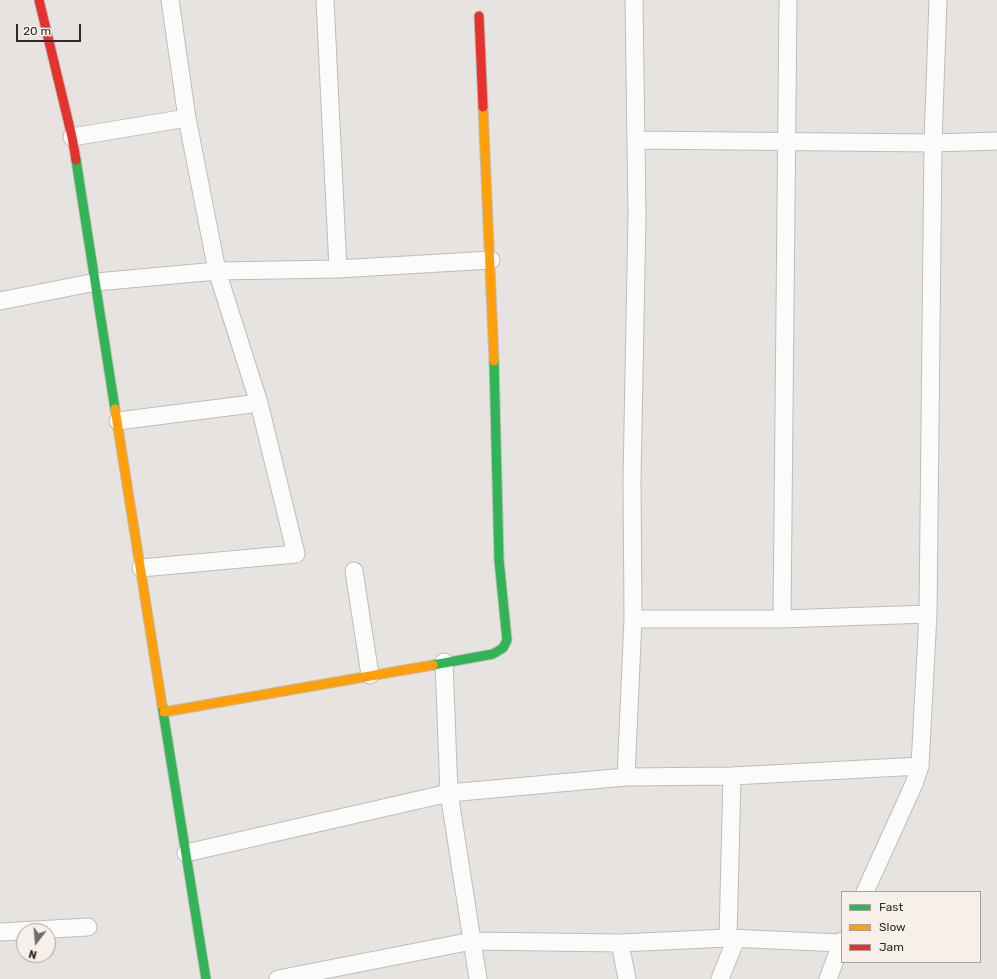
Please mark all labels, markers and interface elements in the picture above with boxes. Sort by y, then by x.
scale bar [18,16,83,42]
text: 20 m [23,24,51,38]
legend [841,891,981,963]
text: Fast [879,900,903,914]
text: Slow [879,920,906,934]
north arrow [16,923,56,963]
text: Jam [879,940,904,954]
text: N [27,947,38,961]

